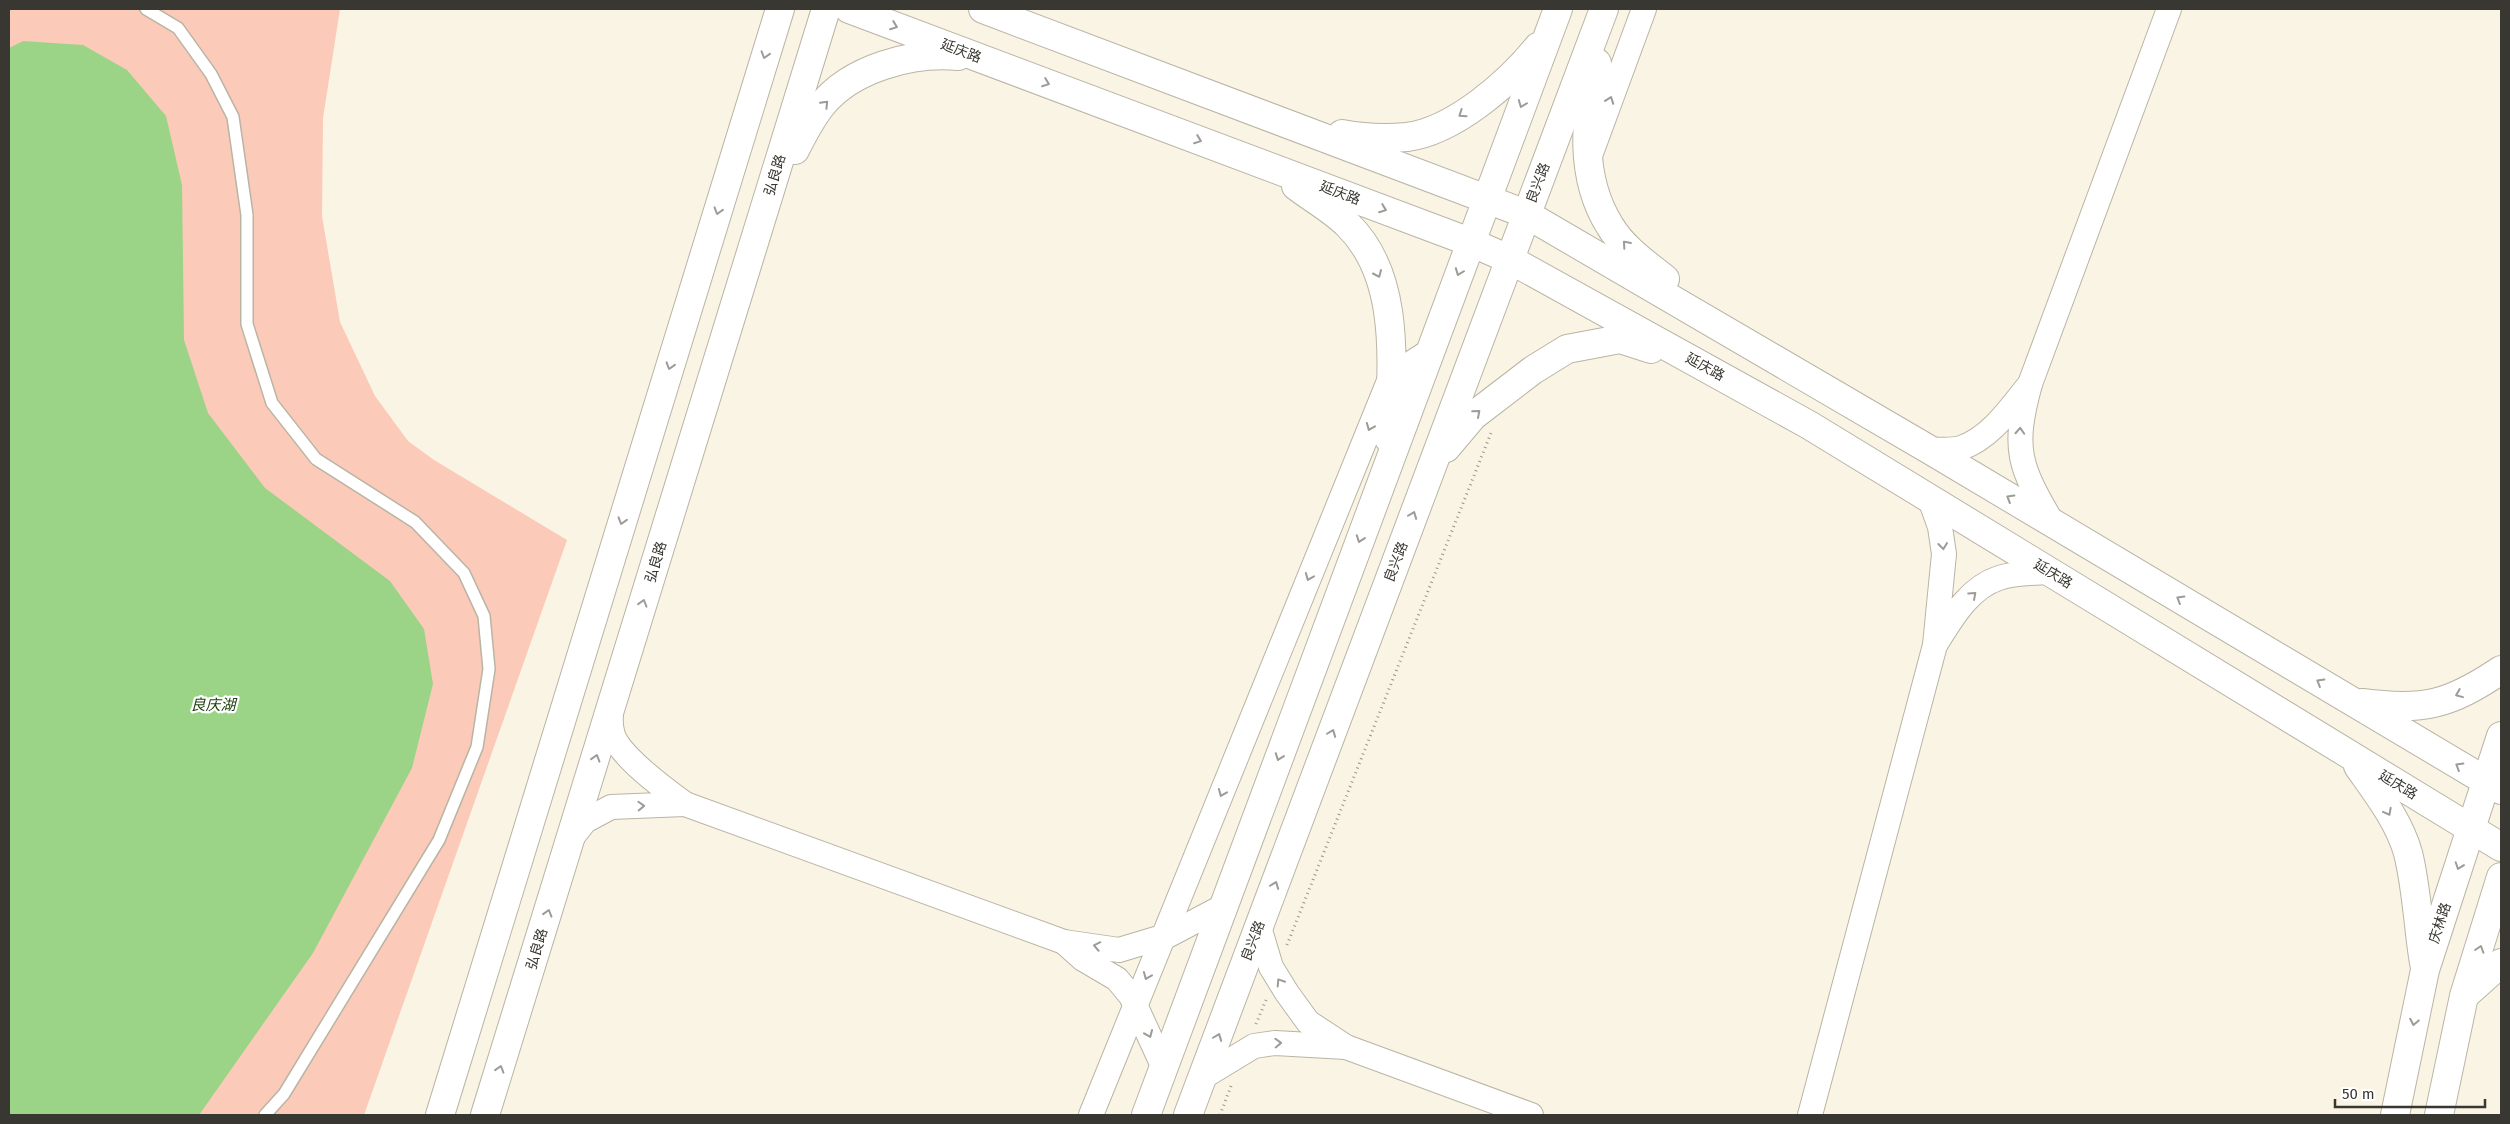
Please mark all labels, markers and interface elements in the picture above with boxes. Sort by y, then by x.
one-way arrow [889,20,898,30]
street label: 延庆路 [938,36,984,66]
one-way arrow [761,51,771,59]
one-way arrow [1042,77,1050,87]
one-way arrow [1604,96,1614,104]
one-way arrow [1518,99,1528,107]
one-way arrow [819,101,828,110]
one-way arrow [1458,108,1467,117]
one-way arrow [1194,134,1202,144]
street label: 弘良路 [761,152,789,198]
street label: 良兴路 [1523,160,1553,206]
street label: 延庆路 [1317,178,1363,208]
one-way arrow [1379,204,1387,214]
one-way arrow [713,206,723,214]
one-way arrow [1622,241,1631,250]
one-way arrow [1455,267,1465,276]
one-way arrow [1371,269,1382,278]
street label: 延庆路 [1683,349,1727,385]
one-way arrow [666,361,676,370]
one-way arrow [1472,410,1481,419]
one-way arrow [1366,422,1376,431]
one-way arrow [2015,426,2026,434]
one-way arrow [2007,494,2016,504]
one-way arrow [1407,511,1418,520]
one-way arrow [618,517,628,525]
one-way arrow [1356,534,1366,543]
street label: 弘良路 [642,539,670,585]
street label: 良兴路 [1381,539,1411,585]
one-way arrow [1937,543,1948,551]
street label: 延庆路 [2031,556,2075,592]
one-way arrow [1305,573,1315,581]
one-way arrow [1968,592,1977,601]
one-way arrow [2177,595,2186,605]
one-way arrow [638,599,648,607]
one-way arrow [2316,679,2325,689]
one-way arrow [2455,688,2464,698]
water label: 良庆湖 [190,696,237,714]
one-way arrow [1326,729,1336,737]
one-way arrow [1275,752,1285,761]
one-way arrow [590,754,600,763]
one-way arrow [2455,762,2464,772]
street label: 延庆路 [2376,767,2420,803]
one-way arrow [1217,788,1228,797]
one-way arrow [637,800,645,811]
one-way arrow [2382,807,2392,816]
one-way arrow [2455,861,2465,869]
one-way arrow [1269,881,1279,889]
street label: 庆林路 [2425,900,2455,946]
one-way arrow [542,910,552,918]
street label: 良兴路 [1238,918,1268,964]
street label: 弘良路 [523,926,551,972]
one-way arrow [1093,942,1102,952]
one-way arrow [2474,945,2484,954]
one-way arrow [1143,971,1154,980]
one-way arrow [1277,978,1286,987]
one-way arrow [2409,1017,2420,1026]
one-way arrow [1144,1030,1154,1038]
one-way arrow [1212,1033,1222,1042]
one-way arrow [1274,1038,1282,1049]
one-way arrow [494,1065,504,1073]
scale bar [2335,1076,2485,1108]
text: 50 m [2342,1085,2375,1103]

